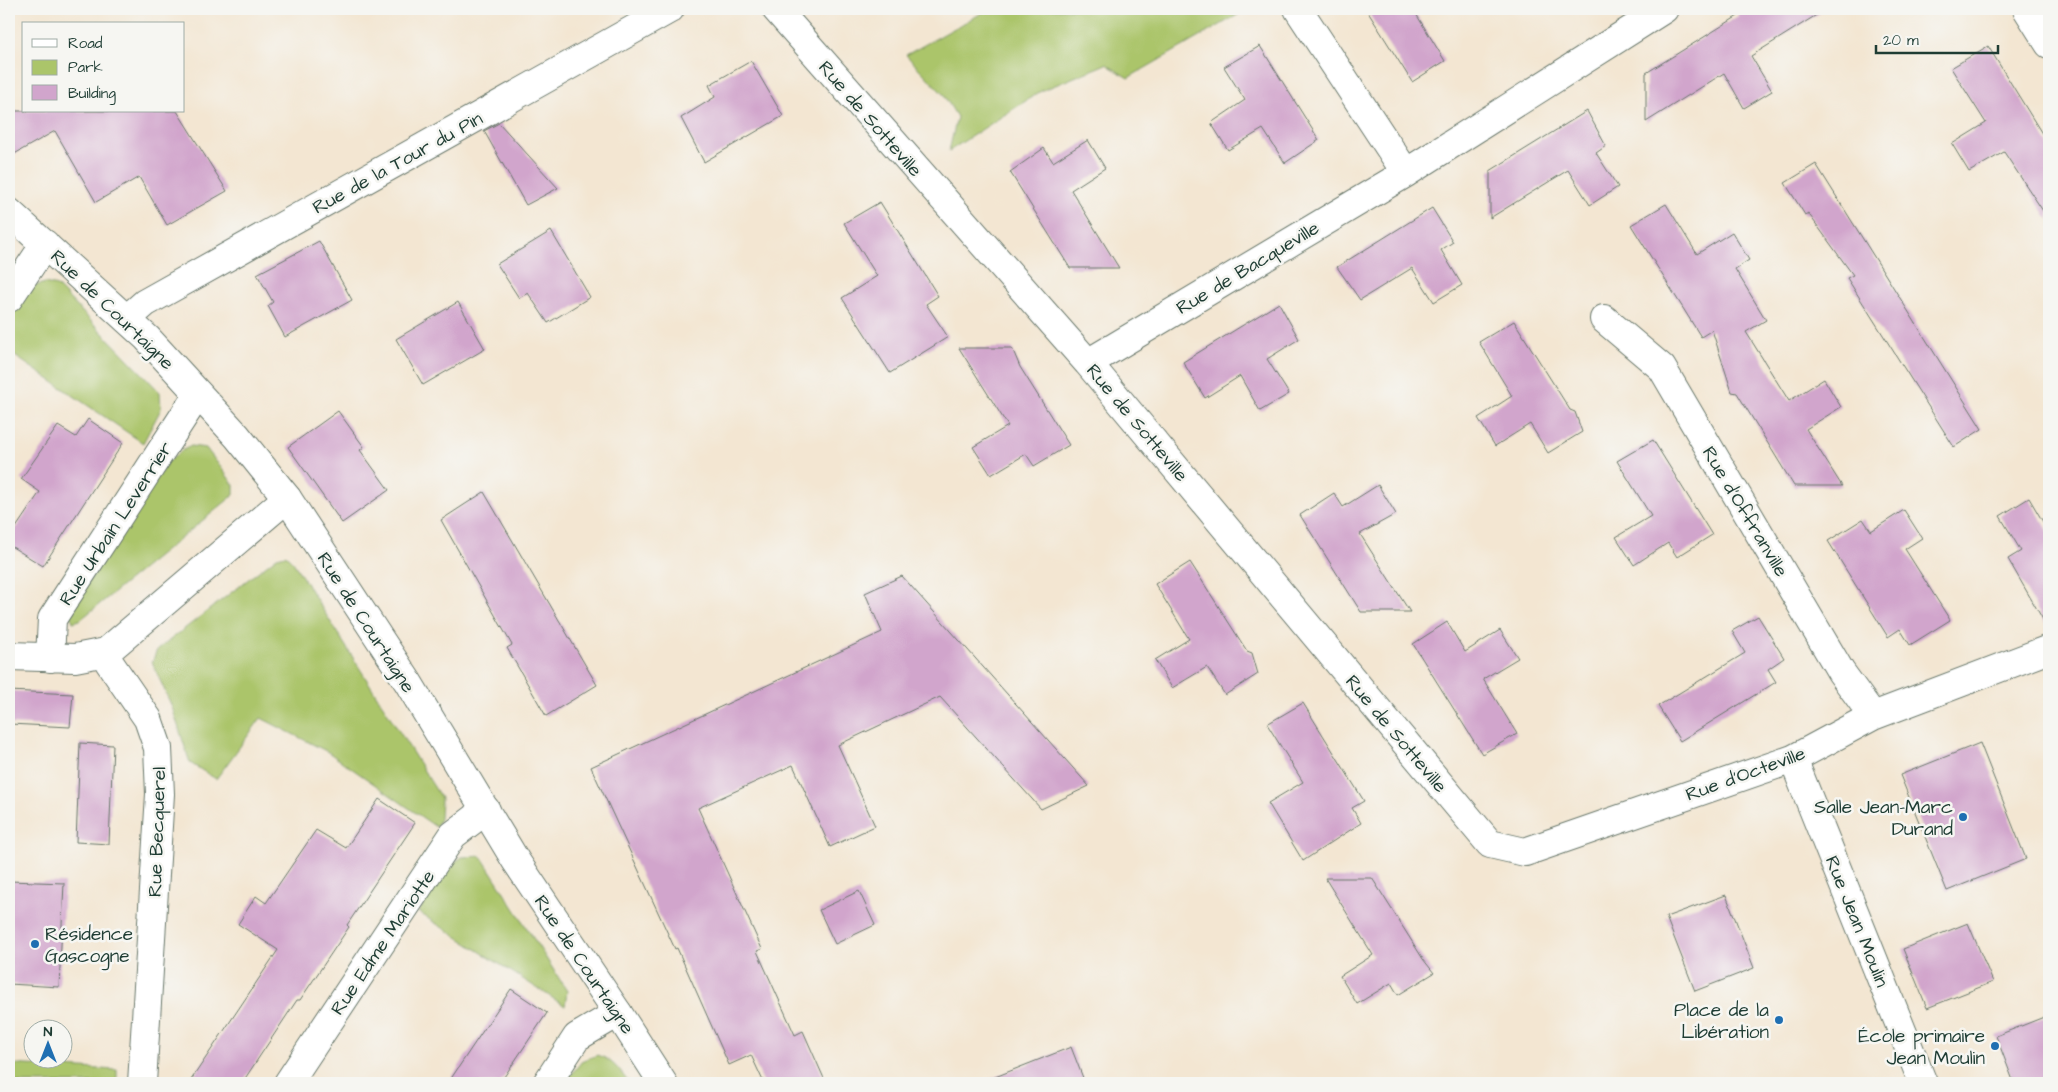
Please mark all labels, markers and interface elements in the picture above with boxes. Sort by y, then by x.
legend [22,22,185,112]
scale bar [1876,22,1998,54]
text: 20 m [1883,30,1919,51]
text: Road [68,33,103,54]
street label: Rue de Sotteville [812,55,928,183]
text: Park [68,57,103,78]
text: Building [68,83,116,105]
street label: Rue de la Tour du Pin [308,105,488,221]
street label: Rue de Bacqueville [1171,215,1324,322]
street label: Rue de Courtaigne [43,244,180,377]
street label: Rue de Sotteville [1080,358,1194,488]
street label: Rue Urbain Leverrier [53,436,180,611]
street label: Rue d'Offranville [1695,441,1794,582]
street label: Rue de Courtaigne [309,547,421,699]
street label: Rue de Sotteville [1339,669,1453,799]
street label: Rue d'Octeville [1682,740,1809,809]
street label: Rue Becquerel [142,766,173,898]
place label: Salle Jean-Marc Durand [1814,794,1953,843]
marker: Salle Jean-Marc Durand [1957,811,1969,823]
street label: Rue Jean Moulin [1818,852,1895,991]
street label: Rue Edme Mariotte [325,865,442,1021]
street label: Rue de Courtaigne [526,890,640,1040]
place label: Résidence Gascogne [45,921,133,971]
marker: Résidence Gascogne [29,938,41,950]
place label: Place de la Libération [1674,997,1769,1046]
marker: Place de la Libération [1773,1014,1785,1026]
north arrow [22,1020,72,1070]
text: N [44,1022,53,1042]
place label: École primaire Jean Moulin [1858,1023,1985,1072]
marker: École primaire Jean Moulin [1989,1040,2001,1052]

